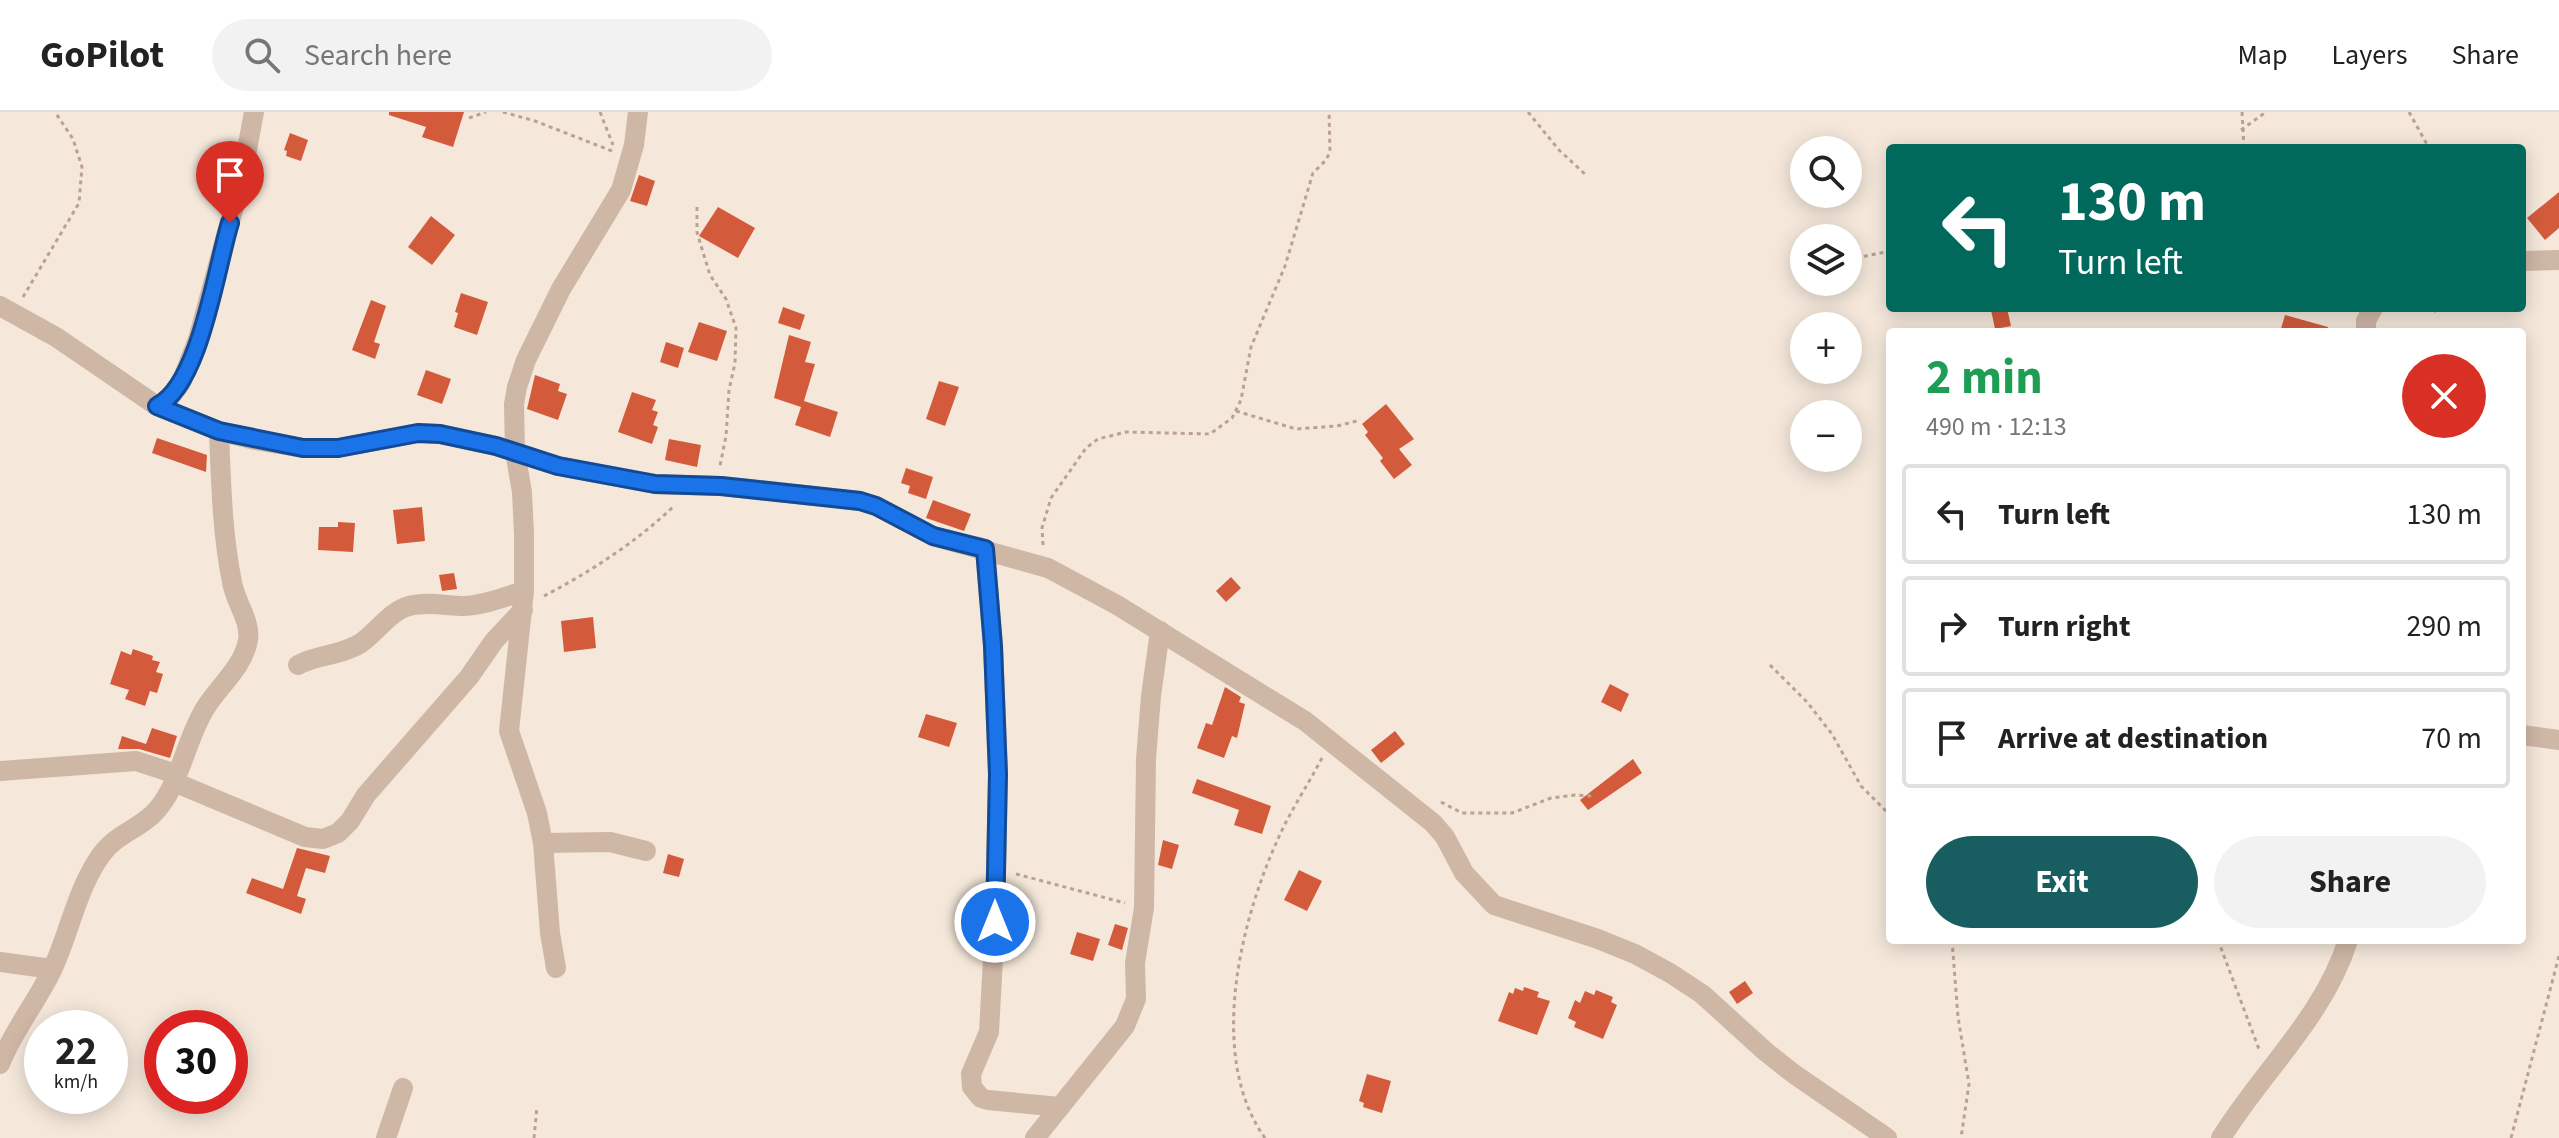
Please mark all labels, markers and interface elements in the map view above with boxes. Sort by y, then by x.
search box [212,19,772,91]
text: GoPilot [40,28,164,82]
icon: search [240,33,284,77]
text: Search here [304,34,452,77]
text: Map [2237,35,2287,75]
text: Layers [2331,35,2407,75]
text: Share [2451,35,2519,75]
map controls [1790,136,1862,472]
button: search [1790,136,1862,208]
pin [196,141,264,223]
icon: arrive [208,153,252,197]
text: 130 m [2058,163,2206,242]
icon: left [1926,176,2030,280]
button: layers [1790,224,1862,296]
text: Turn left [2058,237,2183,288]
button: + [1790,312,1862,384]
text: 2 min [1926,344,2043,412]
button: close [2402,354,2486,438]
button: − [1790,400,1862,472]
text: 490 m · 12:13 [1926,408,2067,445]
icon: left [1930,492,1974,536]
text: Turn left [1998,493,2110,536]
text: 130 m [2406,493,2482,536]
icon: right [1930,604,1974,648]
text: Turn right [1998,605,2130,648]
text: 290 m [2406,605,2482,648]
icon: arrive [1930,716,1974,760]
text: Arrive at destination [1998,717,2268,760]
text: 70 m [2421,717,2482,760]
button: Exit [1926,836,2198,928]
button: Share [2214,836,2486,928]
position arrow [953,880,1037,964]
speed limit sign: 30 [144,1010,248,1114]
text: 22 [55,1023,97,1080]
text: km/h [54,1068,98,1096]

